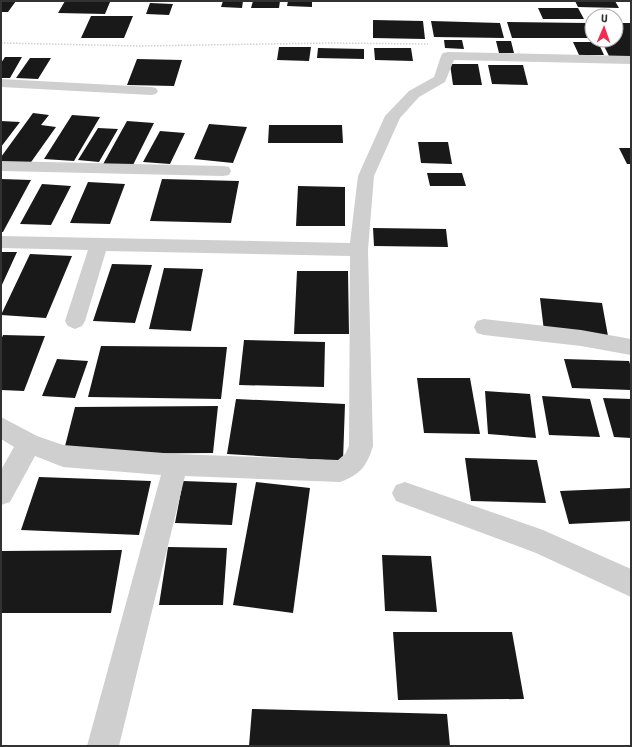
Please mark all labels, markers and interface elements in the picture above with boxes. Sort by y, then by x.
north arrow [584,8,624,48]
text: U [601,12,608,24]

